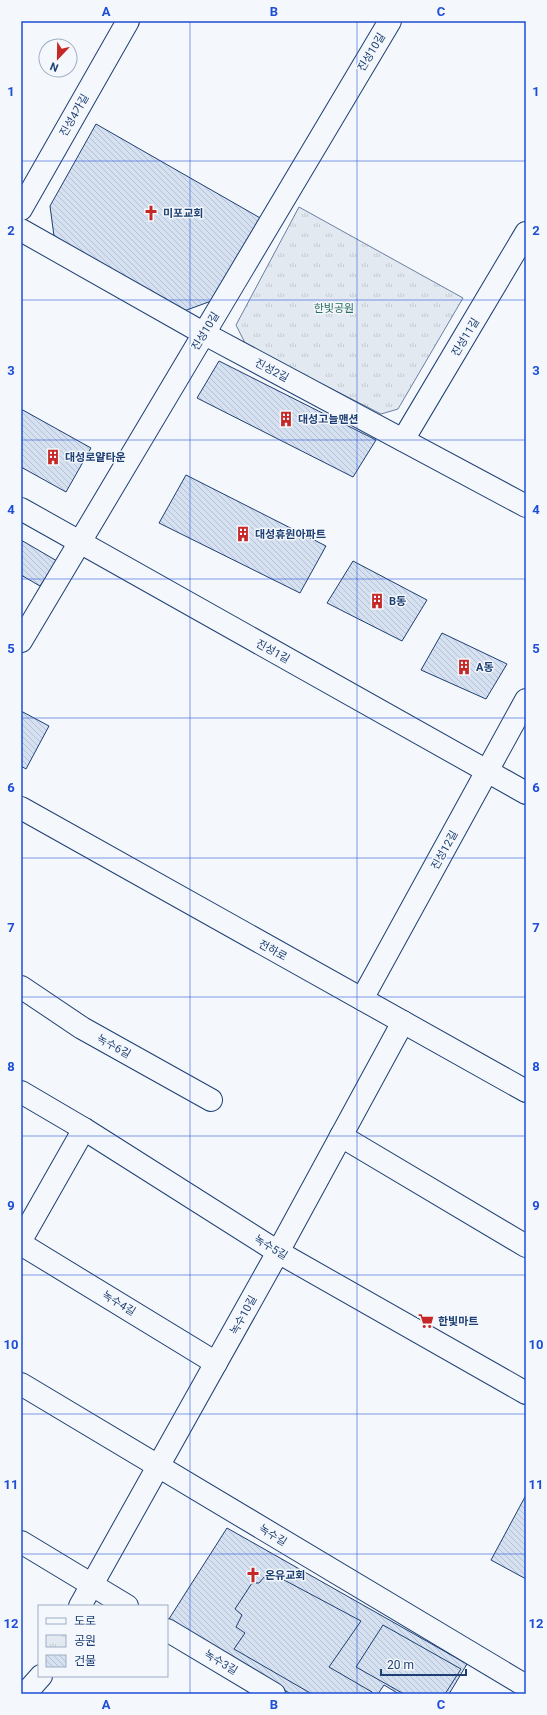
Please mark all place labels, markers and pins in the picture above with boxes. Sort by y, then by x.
church icon: 미포교회 [142,204,160,222]
place label: 미포교회 [163,207,203,220]
building icon: 대성고늘맨션 [277,410,295,428]
place label: 대성고늘맨션 [298,413,359,426]
building icon: 대성로얄타운 [44,448,62,466]
place label: 대성로얄타운 [65,451,126,464]
building icon: 대성휴원아파트 [234,525,252,543]
place label: 대성휴원아파트 [255,528,326,541]
building icon: B동 [368,592,386,610]
place label: B동 [389,595,406,608]
building icon: A동 [455,658,473,676]
place label: A동 [476,661,494,674]
supermarket icon: 한빛마트 [417,1312,435,1330]
place label: 한빛마트 [438,1315,478,1328]
church icon: 온유교회 [244,1566,262,1584]
place label: 온유교회 [265,1569,305,1582]

